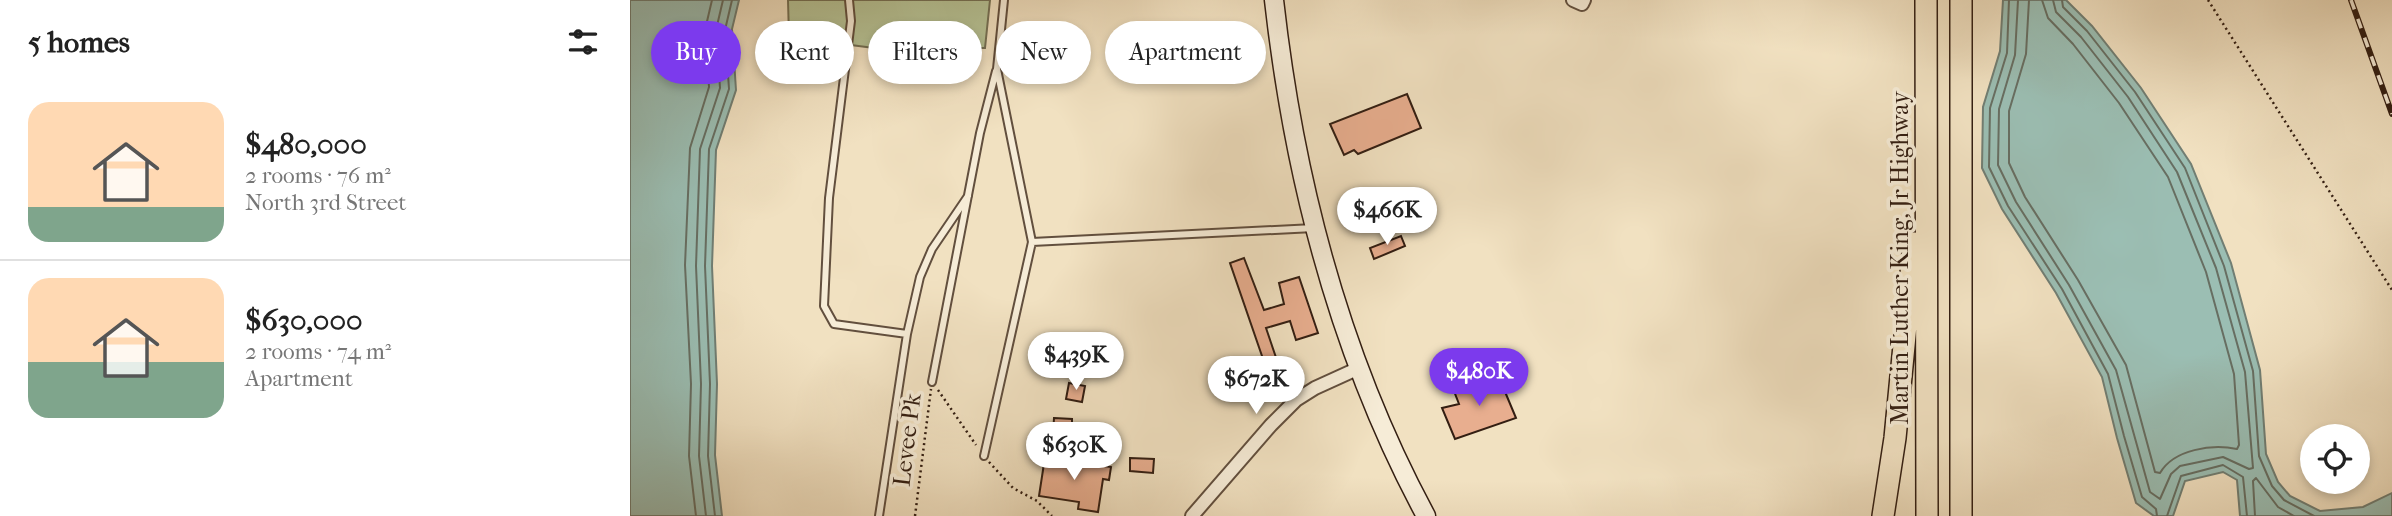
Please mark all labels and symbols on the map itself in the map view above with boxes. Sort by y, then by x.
street label: Martin Luther King, Jr Highway [1886,90,1914,425]
pin: $466K [1338,188,1436,247]
pin: $439K [1027,332,1125,392]
pin: $480K [1430,348,1528,408]
pin: $672K [1207,356,1305,416]
street label: Levee Pk [887,391,927,488]
pin: $630K [1025,422,1123,482]

